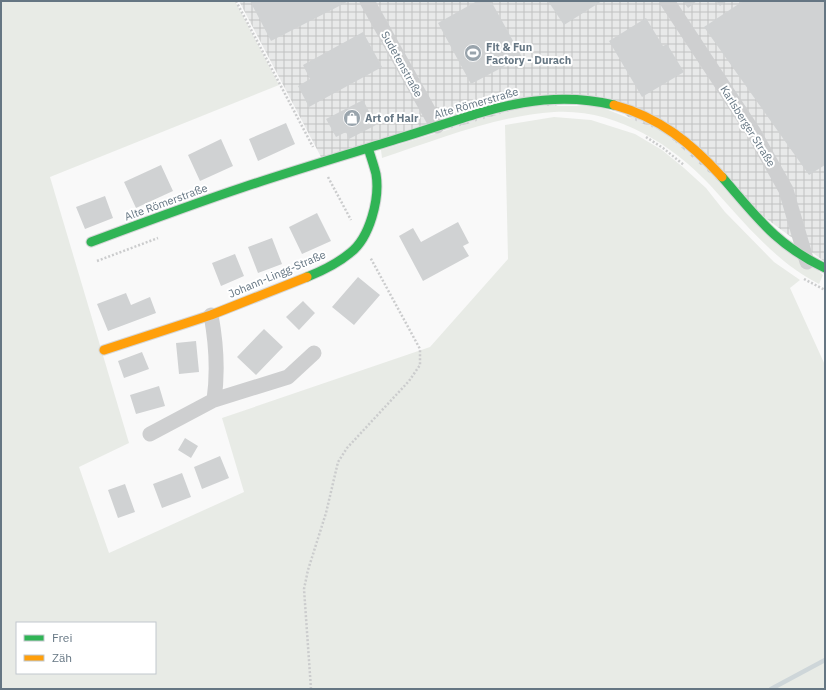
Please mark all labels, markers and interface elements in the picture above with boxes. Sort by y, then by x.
street label: Sudetenstraße [378,29,426,99]
place label: Fit & Fun Factory - Durach [486,40,571,67]
sports icon: Fit & Fun Factory - Durach [463,43,483,63]
street label: Karlsberger Straße [717,83,779,169]
street label: Alte Römerstraße [432,84,520,122]
shop icon: Art of Hair [342,108,362,128]
place label: Art of Hair [365,111,419,125]
street label: Alte Römerstraße [123,181,209,223]
street label: Johann-Lingg-Straße [226,247,328,301]
legend [16,622,156,674]
text: Frei [52,630,72,645]
text: Zäh [52,650,72,665]

